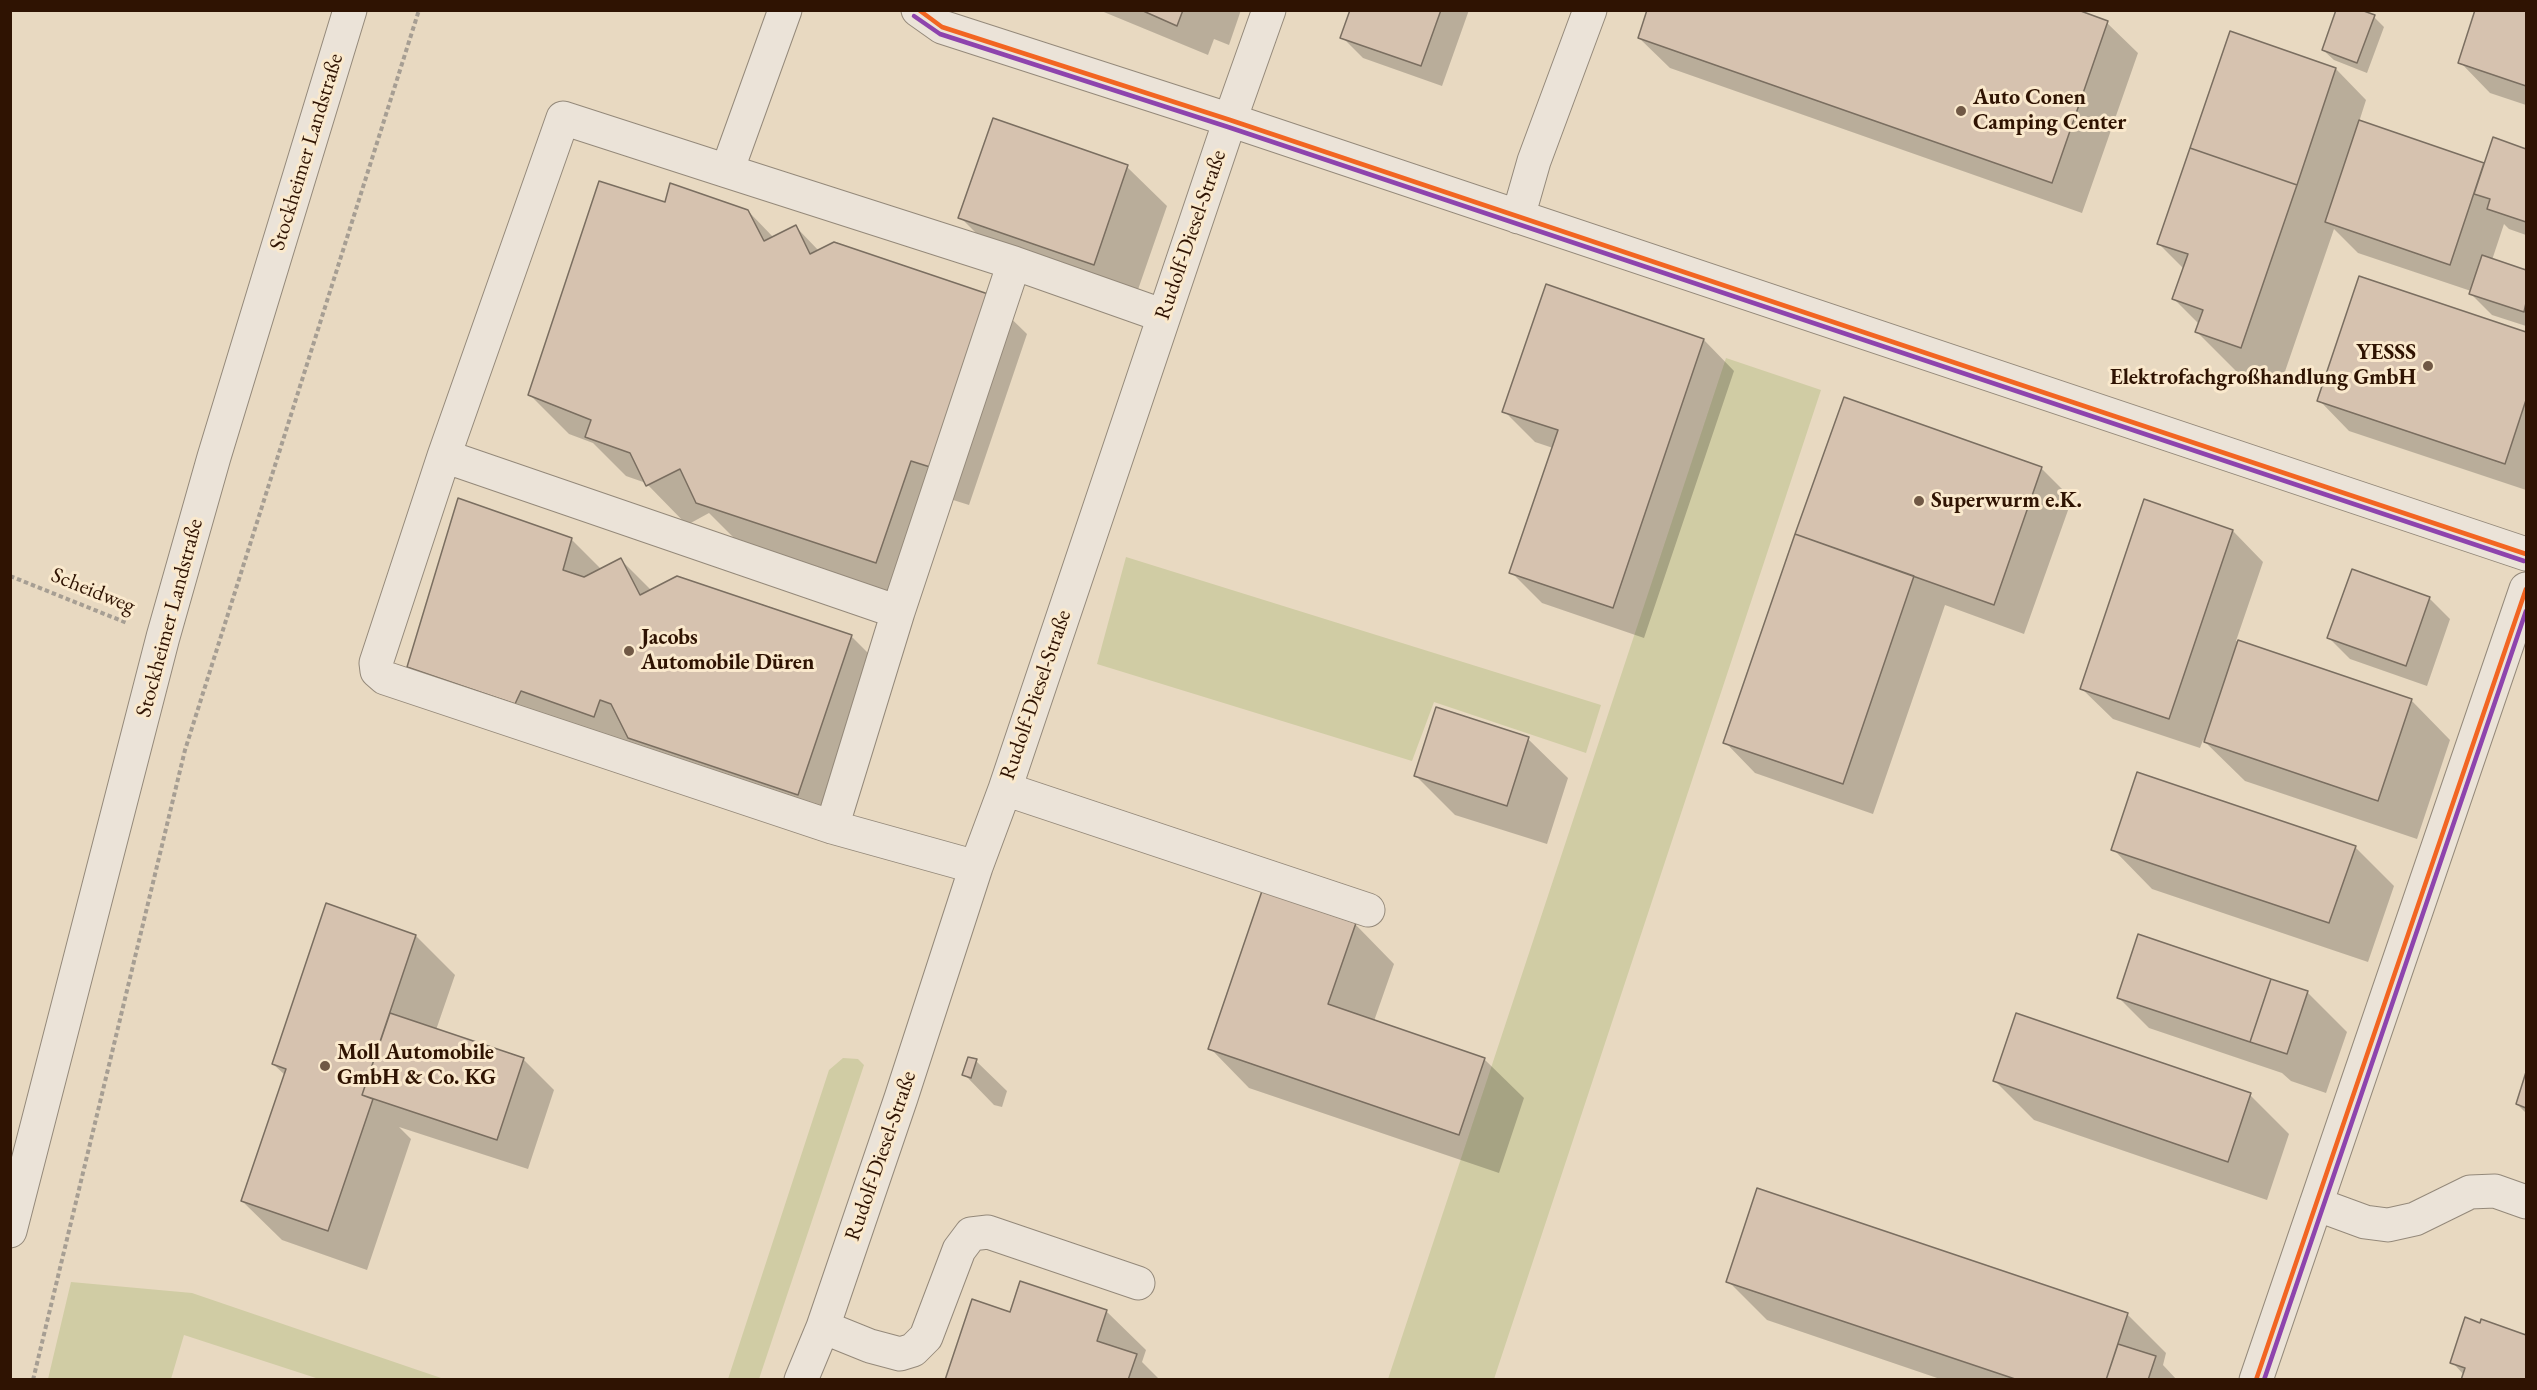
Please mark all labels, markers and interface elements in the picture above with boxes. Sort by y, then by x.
street label: Stockheimer Landstraße [265,50,349,254]
place label: Auto Conen Camping Center [1973,85,2126,136]
marker: Auto Conen Camping Center [1954,104,1968,118]
street label: Rudolf-Diesel-Straße [1150,147,1232,323]
place label: YESSS Elektrofachgroßhandlung GmbH [2110,340,2416,392]
marker: YESSS Elektrofachgroßhandlung GmbH [2421,359,2435,373]
place label: Superwurm e.K. [1931,488,2082,514]
marker: Superwurm e.K. [1912,494,1926,508]
street label: Stockheimer Landstraße [131,516,209,720]
street label: Scheidweg [47,562,139,620]
street label: Rudolf-Diesel-Straße [995,607,1077,783]
place label: Jacobs Automobile Düren [641,625,814,676]
marker: Jacobs Automobile Düren [622,644,636,658]
place label: Moll Automobile GmbH & Co. KG [337,1040,496,1092]
marker: Moll Automobile GmbH & Co. KG [318,1059,332,1073]
street label: Rudolf-Diesel-Straße [840,1068,922,1244]

